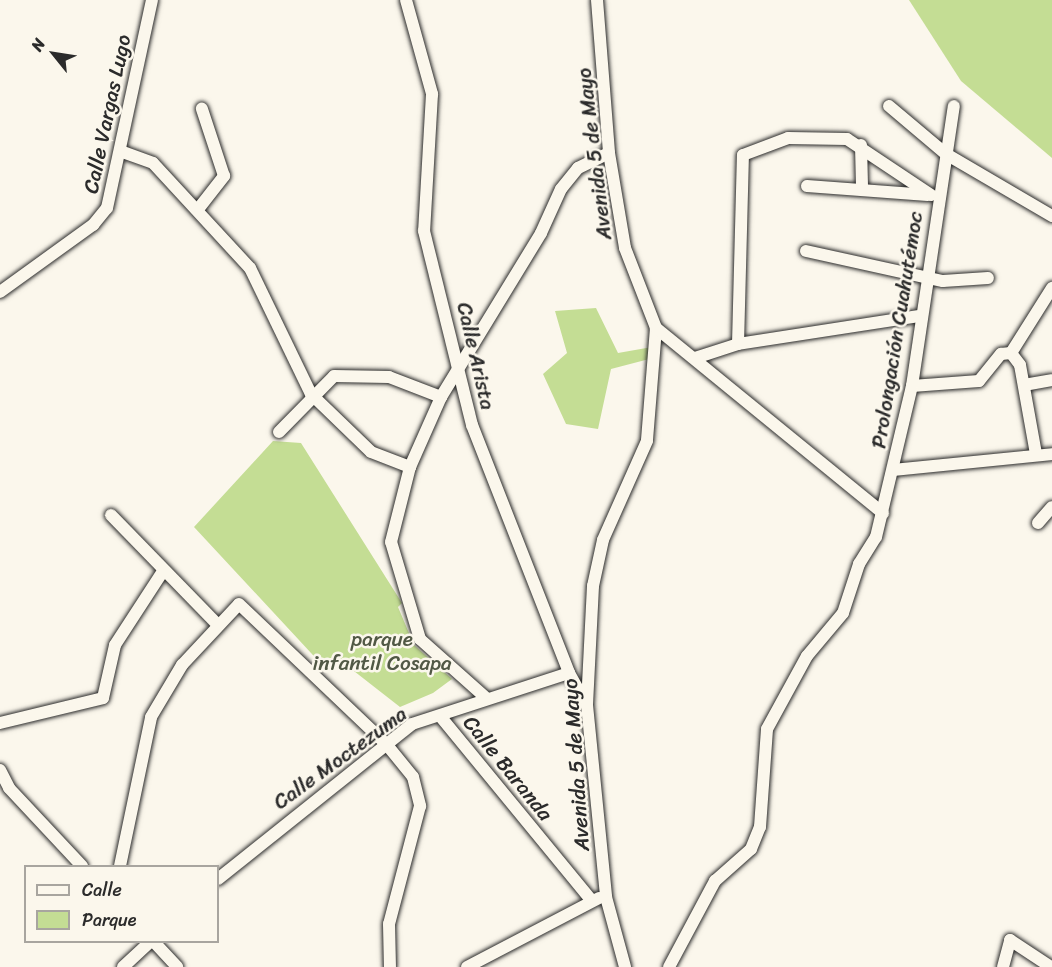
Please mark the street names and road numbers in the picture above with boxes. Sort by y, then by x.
street label: Calle Vargas Lugo [78,33,136,195]
street label: Avenida 5 de Mayo [571,66,617,242]
street label: Prolongación Cuahutémoc [866,210,928,450]
street label: Calle Arista [451,300,501,412]
street label: Avenida 5 de Mayo [557,678,595,852]
street label: Calle Moctezuma [269,701,411,815]
street label: Calle Baranda [458,710,558,826]

